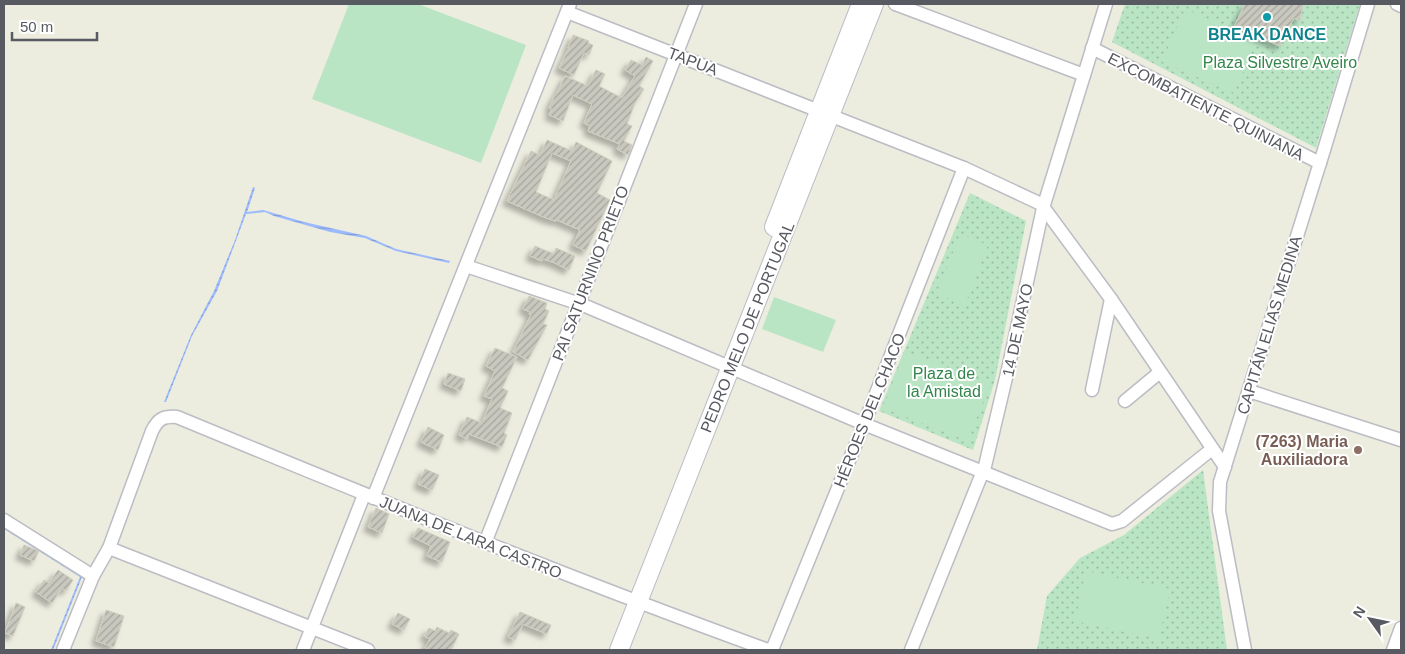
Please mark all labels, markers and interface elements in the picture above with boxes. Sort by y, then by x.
scale bar [12,10,98,42]
marker: BREAK DANCE [1261,11,1273,23]
text: 50 m [20,18,53,35]
place label: BREAK DANCE [1208,26,1326,43]
street label: TAPUA [665,44,721,79]
street label: EXCOMBATIENTE QUINIANA [1105,49,1307,164]
park label: Plaza Silvestre Aveiro [1203,54,1357,71]
street label: PAI SATURNINO PRIETO [549,183,632,363]
street label: PEDRO MELO DE PORTUGAL [697,219,798,435]
street label: CAPITÁN ELIAS MEDINA [1233,233,1305,416]
street label: 14 DE MAYO [999,282,1036,378]
street label: HÉROES DEL CHACO [830,330,908,490]
park label: Plaza de la Amistad [907,365,981,400]
place label: (7263) Maria Auxiliadora [1256,433,1348,468]
marker: (7263) Maria Auxiliadora [1352,444,1364,456]
street label: JUANA DE LARA CASTRO [377,493,564,582]
north arrow [1345,594,1395,644]
text: N [1350,603,1369,621]

